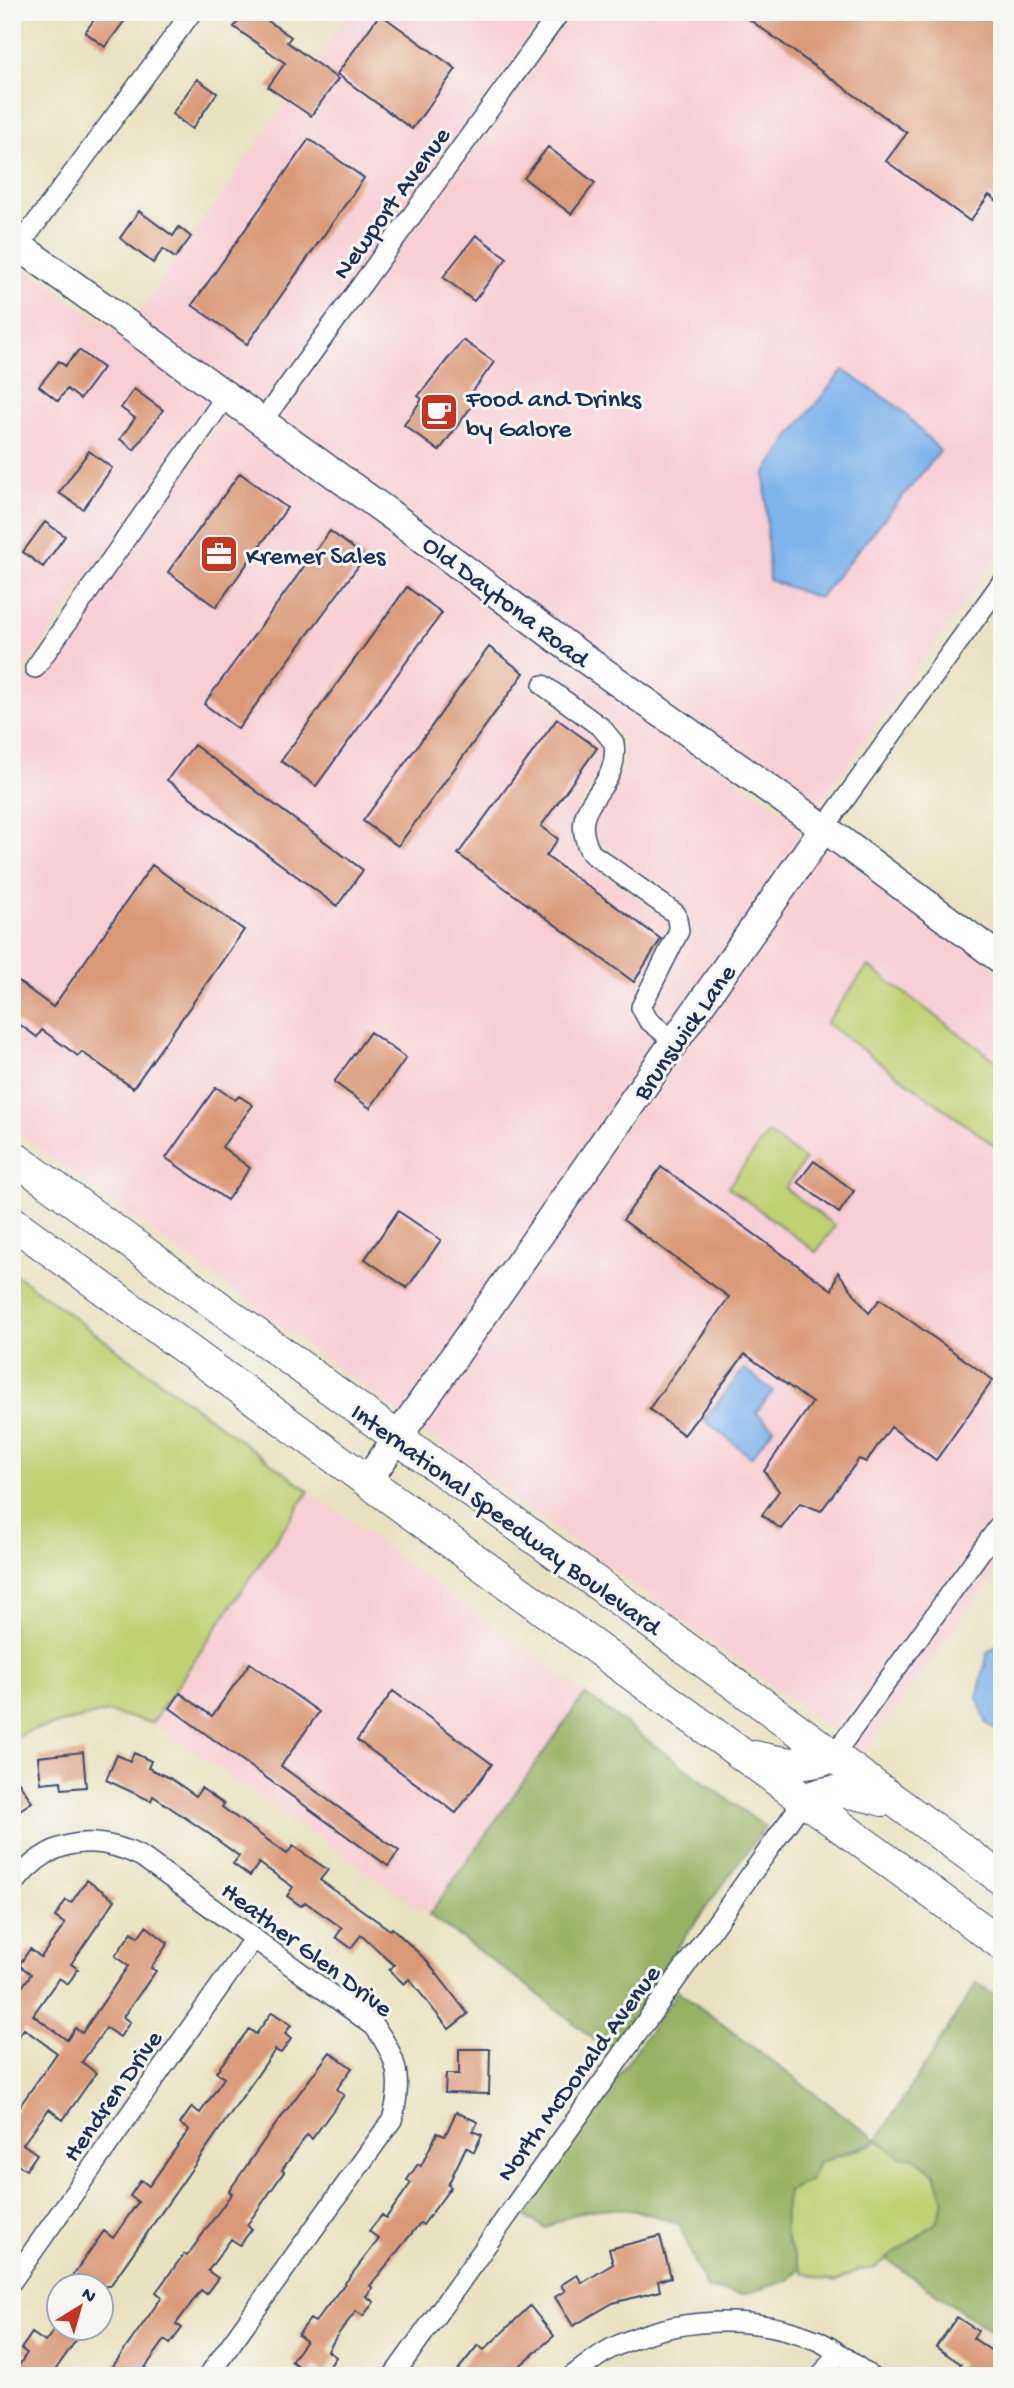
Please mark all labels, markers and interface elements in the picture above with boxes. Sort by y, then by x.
street label: Newport Avenue [328,122,460,287]
place label: Food and Drinks by Galore [465,386,643,447]
cafe icon: Food and Drinks by Galore [418,391,460,433]
street label: Old Daytona Road [415,531,595,677]
office icon: Kremer Sales [198,533,240,575]
place label: Kremer Sales [246,543,387,574]
street label: Brunswick Lane [628,959,745,1108]
street label: International Speedway Boulevard [343,1399,667,1646]
street label: Heather Glen Drive [213,1877,398,2027]
street label: North McDonald Avenue [492,1960,670,2189]
street label: Hendren Drive [58,2025,172,2169]
north arrow [46,2272,116,2342]
text: N [76,2283,100,2309]

